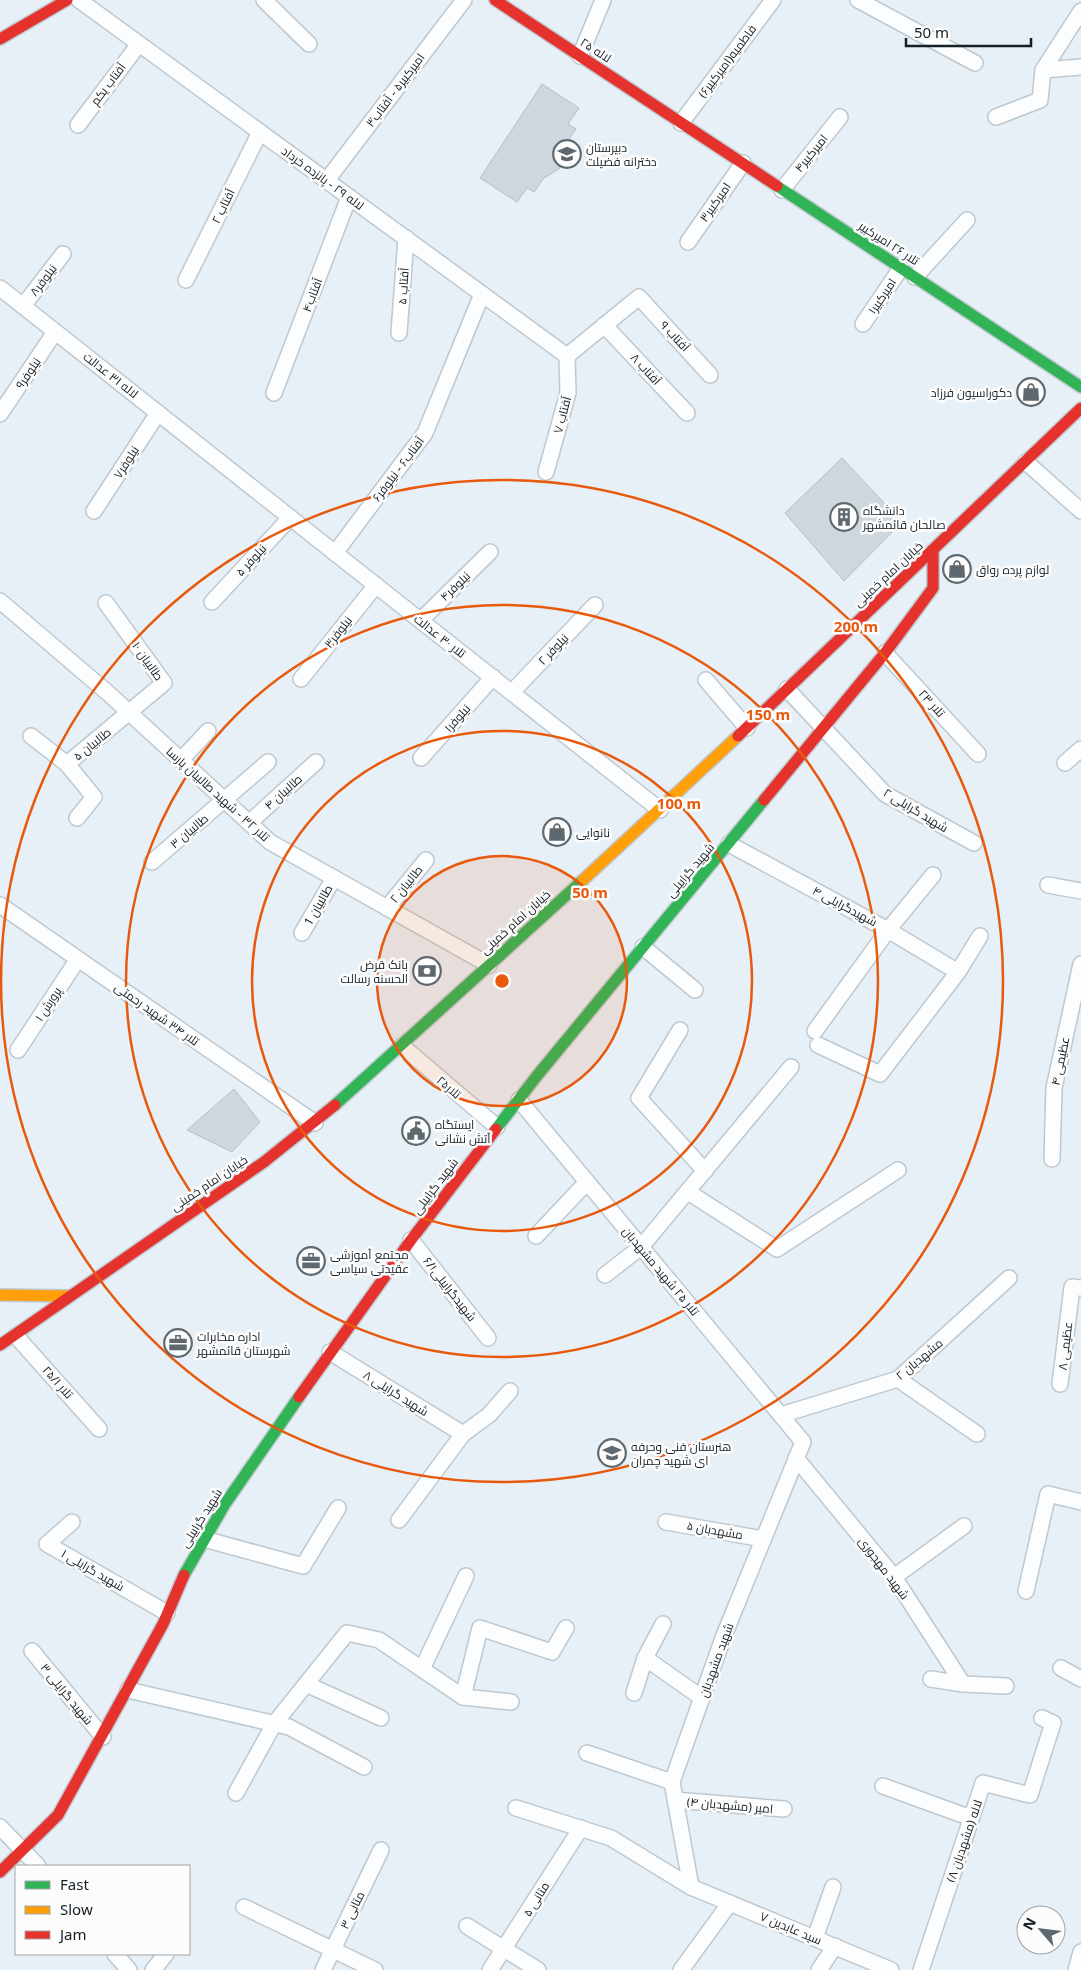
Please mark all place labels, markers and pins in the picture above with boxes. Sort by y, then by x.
school or university icon: دبیرستان دخترانه فضیلت [552,139,582,169]
place label: دبیرستان دخترانه فضیلت [586,139,657,170]
shop icon: دکوراسیون فرزاد [1016,377,1046,407]
place label: دکوراسیون فرزاد [931,384,1012,401]
building icon: دانشگاه صالحان قائمشهر [829,502,859,532]
place label: دانشگاه صالحان قائمشهر [862,502,946,533]
shop icon: لوازم پرده رواق [942,554,972,584]
place label: لوازم پرده رواق [976,561,1049,579]
shop icon: نانوایی [542,817,572,847]
place label: نانوایی [576,824,610,841]
place label: بانک قرض الحسنه رسالت [341,956,408,987]
bank icon: بانک قرض الحسنه رسالت [412,956,442,986]
centre of rings [493,972,511,990]
public building icon: ایستگاه آتش نشانی [401,1116,431,1146]
place label: ایستگاه آتش نشانی [435,1116,491,1147]
office icon: مجتمع آموزشی عقیدتی سیاسی [296,1246,326,1276]
place label: مجتمع آموزشی عقیدتی سیاسی [330,1246,409,1277]
office icon: اداره مخابرات شهرستان قائمشهر [163,1328,193,1358]
place label: اداره مخابرات شهرستان قائمشهر [196,1328,291,1359]
school or university icon: هنرستان فنی وحرفه ای شهید چمران [597,1438,627,1468]
place label: هنرستان فنی وحرفه ای شهید چمران [631,1438,731,1470]

